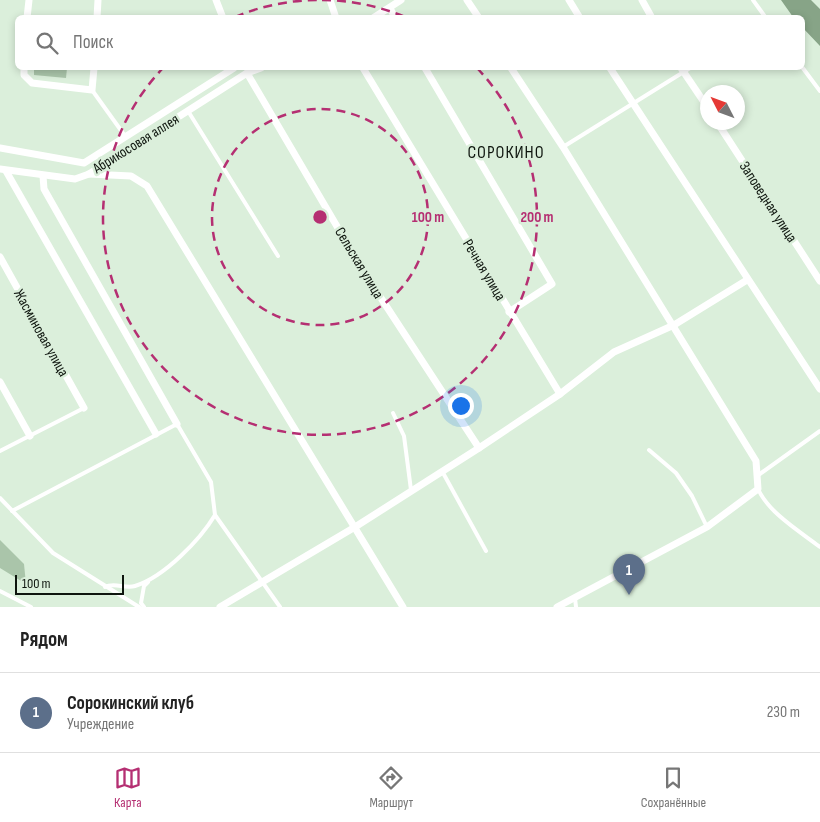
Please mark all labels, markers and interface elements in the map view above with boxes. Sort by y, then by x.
search box [15,15,805,70]
icon: search [33,29,61,57]
text: Поиск [73,31,113,54]
north arrow [700,85,745,130]
street label: Абрикосовая аллея [88,110,183,179]
district label: СОРОКИНО [467,142,545,163]
street label: Заповедная улица [735,158,801,246]
centre of rings [311,208,329,226]
text: 100 m [412,208,444,227]
text: 200 m [520,208,554,227]
street label: Сельская улица [330,224,388,302]
street label: Речная улица [458,236,510,304]
street label: Жасминовая улица [9,286,73,380]
your location [448,393,474,419]
pin: 1 [613,554,645,595]
scale bar [15,572,124,595]
text: 100 m [22,575,51,592]
text: Рядом [20,627,68,652]
text: Сорокинский клуб [67,692,194,715]
text: 1 [33,703,39,722]
text: 230 m [767,703,800,722]
text: Учреждение [67,715,134,734]
tab: Карта [114,764,142,811]
tab: Маршрут [369,764,413,811]
tab: Сохранённые [641,764,706,811]

